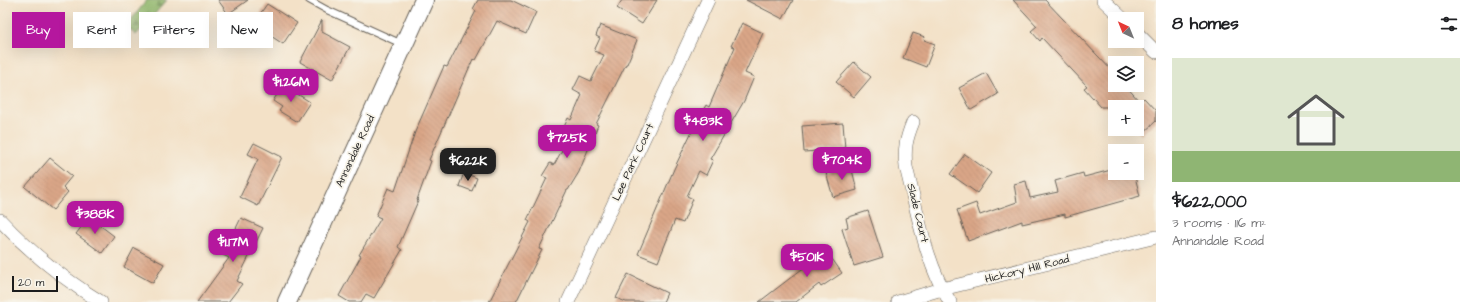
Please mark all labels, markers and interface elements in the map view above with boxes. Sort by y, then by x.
chip: Buy [12,12,65,48]
chip: Rent [73,12,131,48]
chip: Filters [139,12,209,48]
chip: New [217,12,273,48]
north arrow [1108,12,1144,48]
map controls [1108,12,1144,180]
text: 8 homes [1172,12,1239,36]
icon: filters [1438,13,1460,35]
button: layers [1108,56,1144,92]
pin: $1.26M [258,69,324,103]
text: $1.26M [272,73,310,91]
icon: home [1280,84,1352,156]
button: + [1108,100,1144,136]
pin: $483K [675,108,731,142]
street label: Annandale Road [332,112,378,189]
text: $483K [684,112,723,130]
street label: Lee Park Court [608,120,658,203]
pin: $725K [539,125,595,159]
text: $725K [547,129,587,147]
button: − [1108,144,1144,180]
pin: $704K [814,147,870,181]
pin: $622K [440,148,496,182]
text: $704K [822,151,862,169]
text: $622K [449,152,487,170]
street label: Slade Court [903,182,933,245]
text: $622,000 [1172,190,1247,214]
pin: $388K [67,201,123,235]
text: $388K [76,205,114,223]
text: 3 rooms · 116 m² [1172,214,1266,232]
pin: $1.17M [200,229,266,263]
text: Annandale Road [1172,232,1264,250]
text: $1.17M [217,233,249,251]
pin: $501K [779,244,835,278]
text: $501K [790,248,824,266]
street label: Hickory Hill Road [983,251,1071,288]
scale bar [12,274,58,293]
text: 20 m [18,275,44,290]

